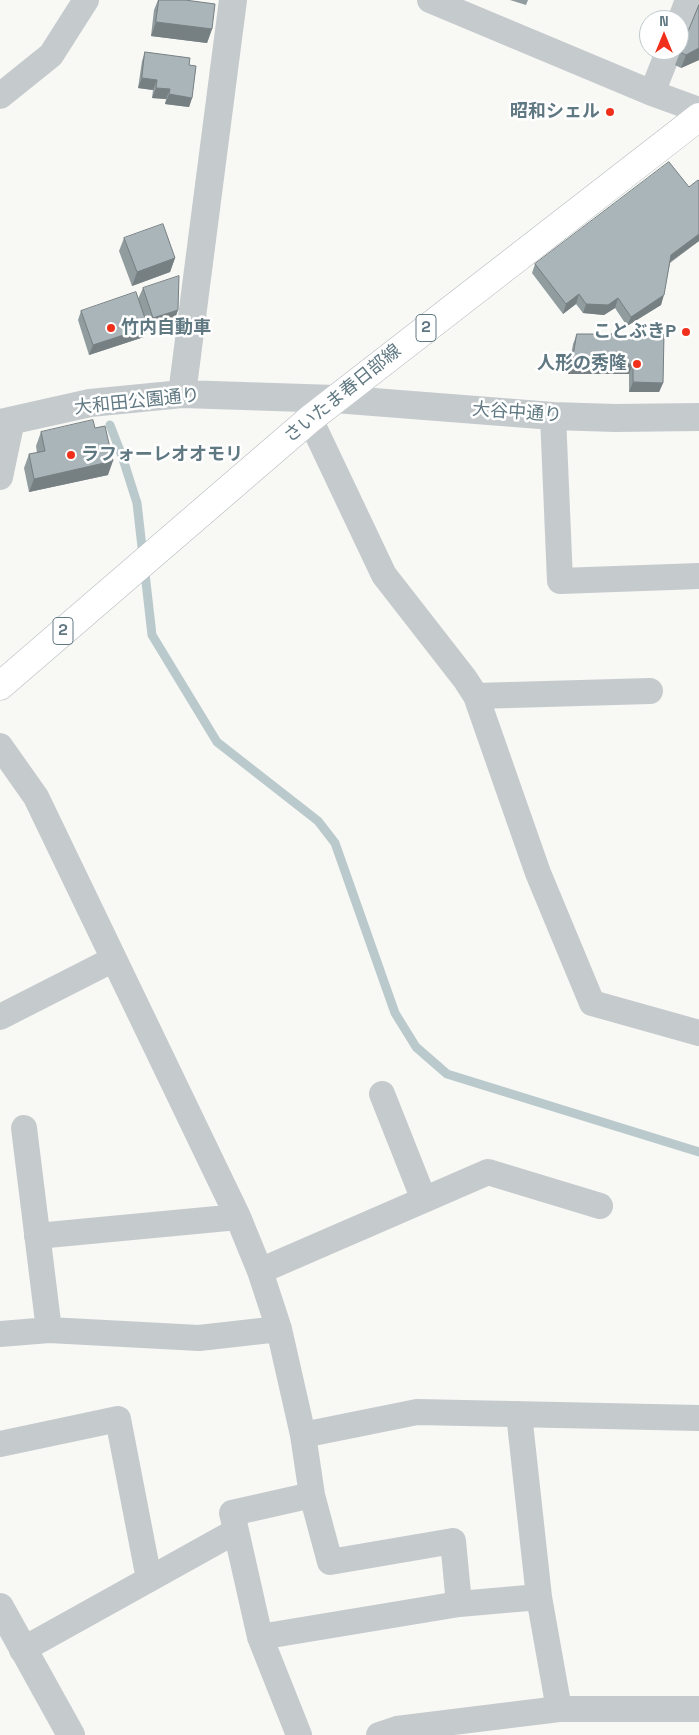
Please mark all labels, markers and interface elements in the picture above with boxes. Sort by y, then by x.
north arrow [639,10,689,60]
text: N [659,12,669,30]
place label: 昭和シェル [510,101,600,123]
marker: 昭和シェル [604,106,616,118]
road number: 2 [416,314,436,342]
place label: 竹内自動車 [121,317,211,339]
place label: ことぶきP [593,321,676,343]
marker: 竹内自動車 [105,322,117,334]
marker: ことぶきP [680,326,692,338]
street label: さいたま春日部線 [280,340,406,448]
place label: 人形の秀隆 [537,353,627,375]
marker: 人形の秀隆 [631,358,643,370]
street label: 大和田公園通り [73,385,201,419]
street label: 大谷中通り [471,399,563,427]
place label: ラフォーレオオモリ [81,444,243,466]
marker: ラフォーレオオモリ [65,449,77,461]
road number: 2 [53,618,73,644]

